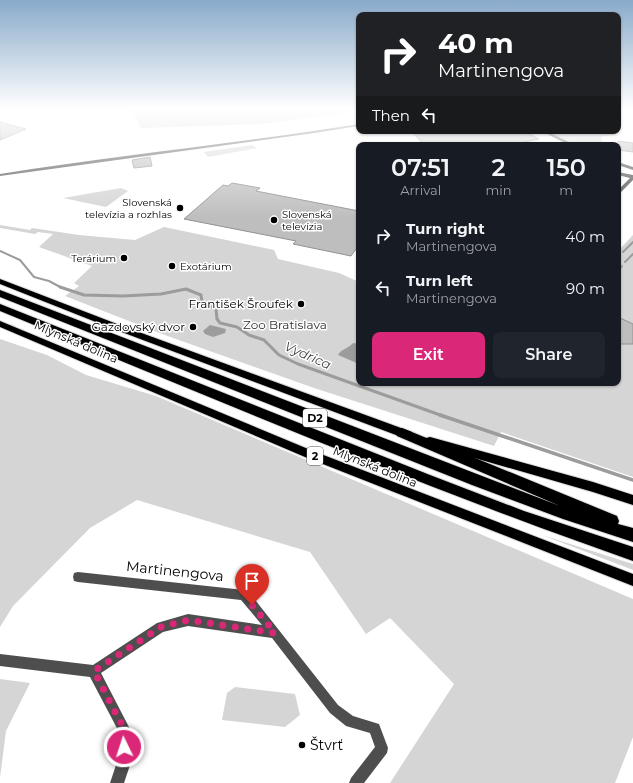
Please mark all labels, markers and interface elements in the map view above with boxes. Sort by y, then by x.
text: 40 m [438,26,514,60]
icon: right [372,28,424,80]
text: Martinengova [438,60,564,82]
icon: left [418,104,440,126]
text: Then [372,106,410,125]
text: 07:51 [391,153,450,182]
text: 2 [491,153,505,182]
text: 150 [547,153,586,182]
text: Arrival [400,182,441,198]
text: min [485,182,511,198]
text: m [559,182,573,198]
place label: Slovenská televízia a rozhlas [85,196,172,221]
marker: Slovenská televízia a rozhlas [175,203,185,213]
place label: Slovenská televízia [282,208,332,233]
marker: Slovenská televízia [269,215,279,225]
text: Turn right [406,219,485,238]
icon: right [372,225,394,247]
text: 40 m [565,227,605,246]
text: Martinengova [406,238,497,254]
place label: Terárium [71,252,116,265]
marker: Terárium [119,253,129,263]
place label: Exotárium [180,260,232,273]
marker: Exotárium [167,261,177,271]
text: Turn left [406,271,473,290]
icon: left [372,277,394,299]
text: 90 m [566,279,605,298]
text: Martinengova [406,290,497,306]
place label: František Šroufek [188,296,294,311]
marker: František Šroufek [296,299,306,309]
street label: Mlynská dolina [32,317,120,366]
park label: Zoo Bratislava [243,317,327,332]
place label: Gazdovský dvor [92,319,185,334]
marker: Gazdovský dvor [188,322,198,332]
button: Exit [372,332,485,378]
button: Share [493,332,605,378]
water label: Vydrica [282,338,334,372]
road number: D2 [303,409,327,427]
street label: Mlynská dolina [331,443,420,490]
road number: 2 [307,447,323,465]
street label: Martinengova [125,557,225,585]
pin [235,564,269,605]
icon: arrive [241,570,263,592]
position arrow [103,726,145,768]
place label: Štvrť [310,736,344,754]
marker: Štvrť [297,740,307,750]

